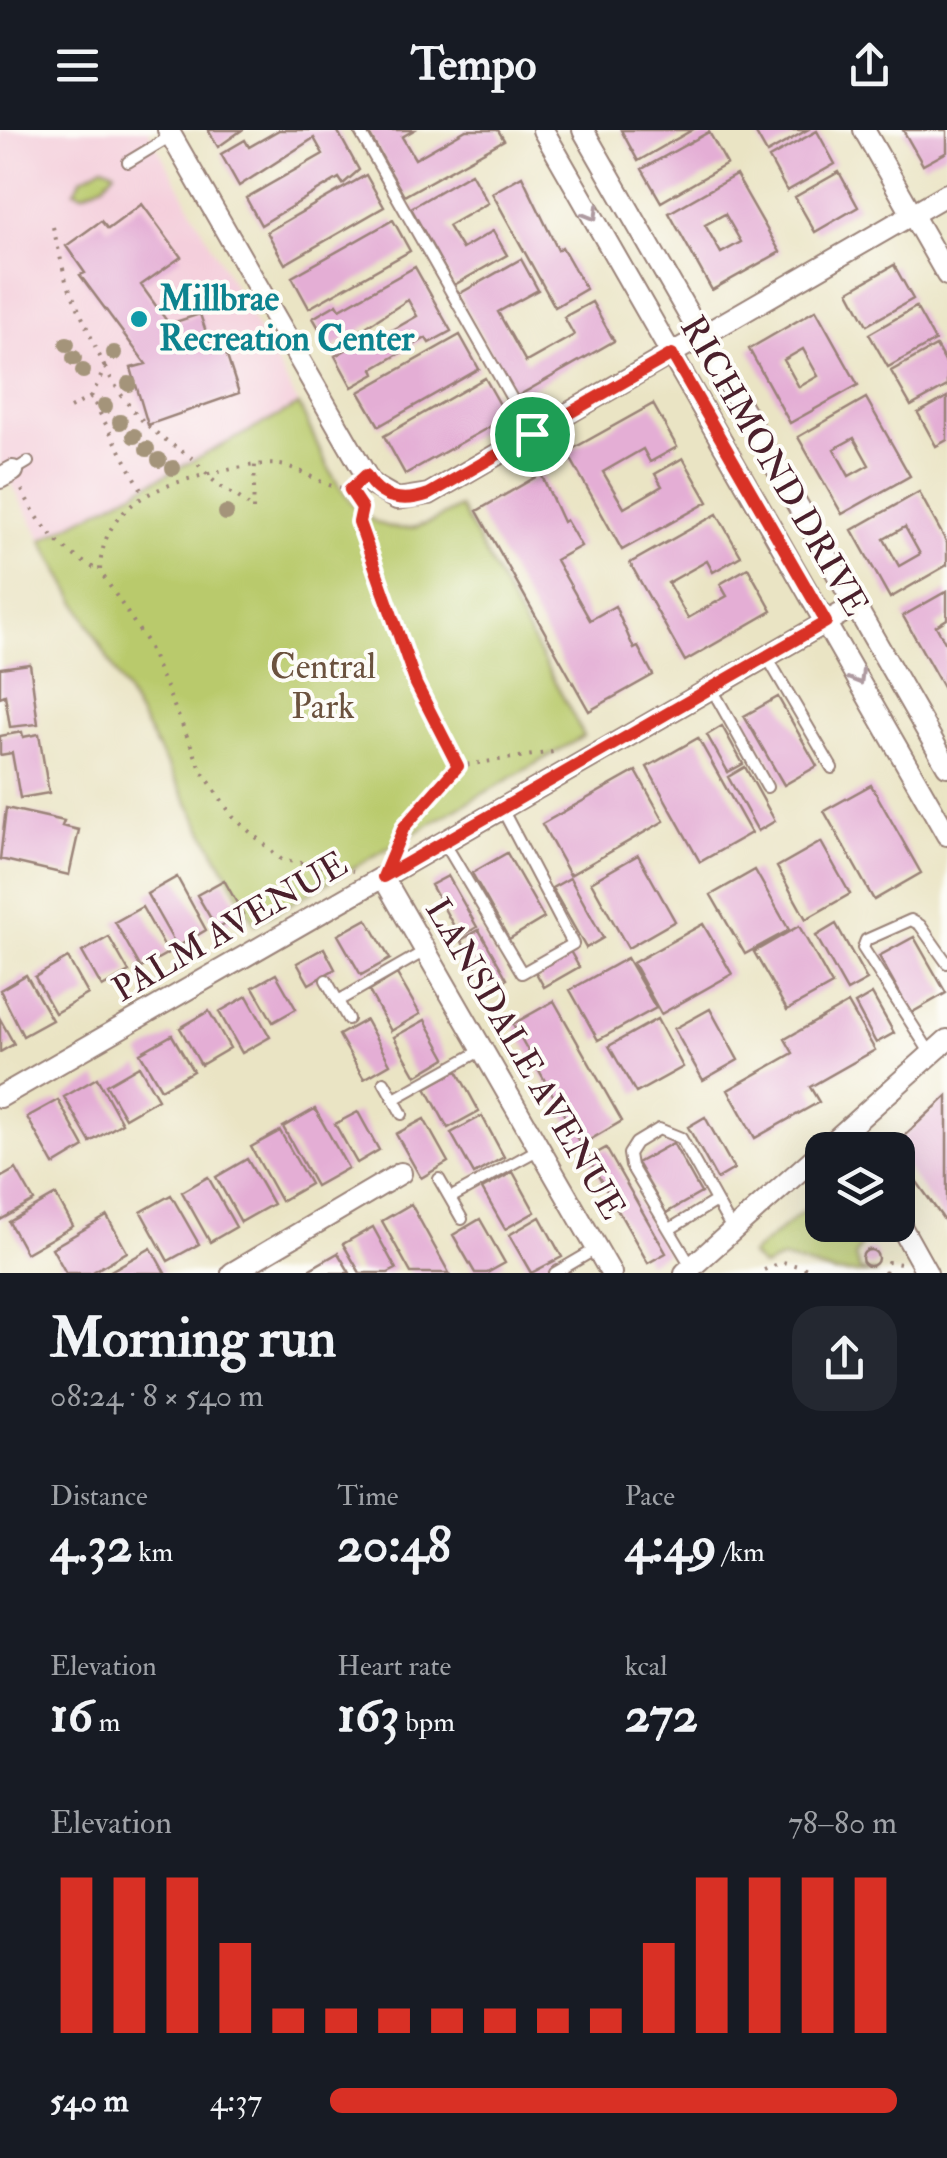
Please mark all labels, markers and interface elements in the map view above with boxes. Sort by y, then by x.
text: Tempo [411,37,536,93]
icon: menu [50,38,105,93]
icon: share [842,38,897,93]
one-way arrow [579,204,599,222]
place label: Millbrae Recreation Center [158,277,415,361]
marker: Millbrae Recreation Center [128,308,150,330]
street label: RICHMOND DRIVE [670,308,878,624]
pin [490,392,575,477]
icon: arrive [505,407,560,462]
park label: Central Park [270,645,376,729]
one-way arrow [846,668,865,686]
street label: PALM AVENUE [105,842,355,1012]
street label: LANSDALE AVENUE [415,891,635,1227]
map controls [805,1132,915,1242]
button: layers [805,1132,915,1242]
text: Morning run [50,1304,336,1373]
button: share [792,1306,897,1411]
text: 08:24 · 8 × 540 m [50,1376,264,1416]
text: Distance [50,1479,148,1514]
text: Time [337,1479,399,1514]
text: Pace [625,1479,675,1514]
text: 4.32 [50,1514,132,1577]
text: 20:48 [337,1514,451,1577]
text: 4:49 [625,1514,717,1577]
text: km [132,1535,173,1570]
text: /km [717,1535,765,1570]
text: Elevation [50,1649,157,1684]
text: Heart rate [337,1649,451,1684]
text: kcal [625,1649,668,1684]
text: 16 [50,1684,93,1747]
text: 163 [337,1684,399,1747]
text: 272 [625,1684,698,1747]
text: m [93,1705,120,1740]
text: bpm [399,1705,455,1740]
text: Elevation [50,1803,172,1843]
text: 78–80 m [788,1803,897,1843]
text: 540 m [50,2081,128,2121]
text: 4:37 [210,2081,262,2121]

